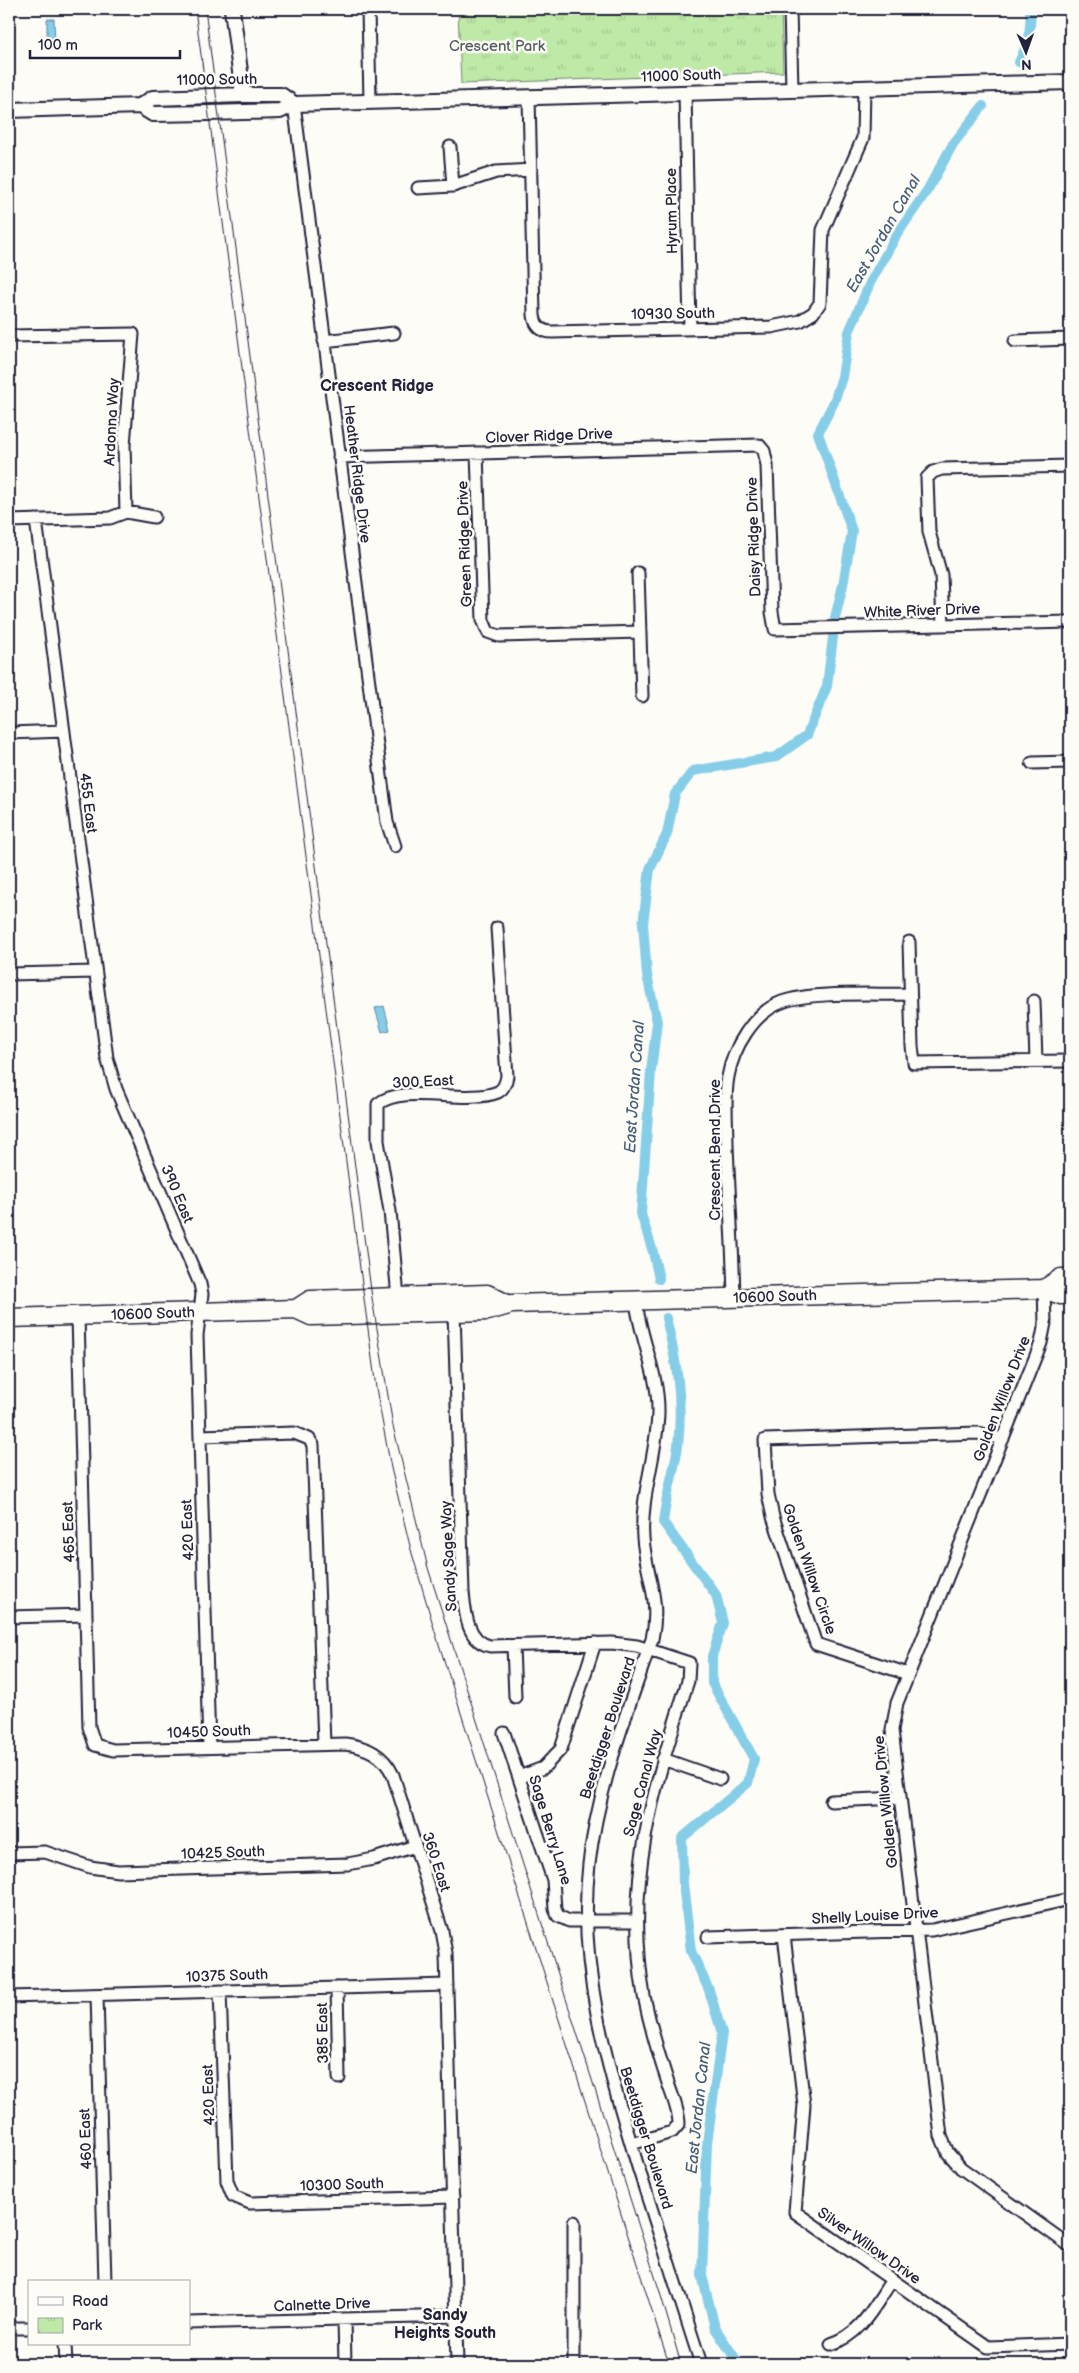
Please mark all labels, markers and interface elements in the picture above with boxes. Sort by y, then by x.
scale bar [30,28,180,60]
north arrow [1002,28,1052,78]
text: 100 m [38,36,78,55]
park label: Crescent Park [449,37,546,56]
text: N [1021,56,1032,73]
street label: 11000 South [640,65,722,87]
street label: 11000 South [177,70,257,90]
street label: Hyrum Place [662,168,682,254]
water label: East Jordan Canal [843,171,926,296]
street label: 10930 South [631,304,715,324]
street label: Ardonna Way [100,377,124,467]
district label: Crescent Ridge [320,377,434,396]
street label: Heather Ridge Drive [339,404,375,544]
street label: Clover Ridge Drive [485,424,613,448]
street label: Daisy Ridge Drive [742,477,766,597]
street label: Green Ridge Drive [453,480,477,607]
street label: White River Drive [864,599,981,623]
street label: 455 East [75,772,101,835]
water label: East Jordan Canal [621,1019,649,1154]
street label: 300 East [392,1071,455,1093]
street label: Crescent Bend Drive [706,1079,725,1221]
street label: 390 East [156,1162,198,1226]
street label: 10600 South [733,1286,817,1308]
street label: 10600 South [111,1303,195,1325]
street label: Golden Willow Drive [969,1333,1035,1465]
street label: 420 East [177,1499,199,1561]
street label: Sandy Sage Way [437,1500,461,1612]
street label: 465 East [58,1501,80,1563]
street label: Golden Willow Circle [778,1501,840,1637]
street label: Beetdigger Boulevard [576,1655,640,1801]
street label: 10450 South [167,1721,251,1743]
street label: Sage Canal Way [620,1727,666,1839]
street label: Golden Willow Drive [870,1735,902,1869]
street label: Sage Berry Lane [524,1773,576,1887]
street label: 360 East [417,1830,455,1895]
street label: 10425 South [181,1842,265,1864]
street label: Shelly Louise Drive [811,1903,939,1929]
street label: 10375 South [186,1965,268,1987]
street label: 385 East [313,2002,333,2064]
water label: East Jordan Canal [683,2040,715,2175]
street label: 420 East [198,2064,220,2126]
street label: Beetdigger Boulevard [615,2064,677,2212]
street label: 460 East [75,2107,97,2170]
street label: 10300 South [300,2174,384,2196]
street label: Silver Willow Drive [814,2203,924,2289]
legend [28,2280,190,2346]
text: Road [72,2292,108,2311]
street label: Calnette Drive [273,2294,371,2316]
district label: Sandy Heights South [394,2306,496,2343]
text: Park [72,2316,103,2335]

